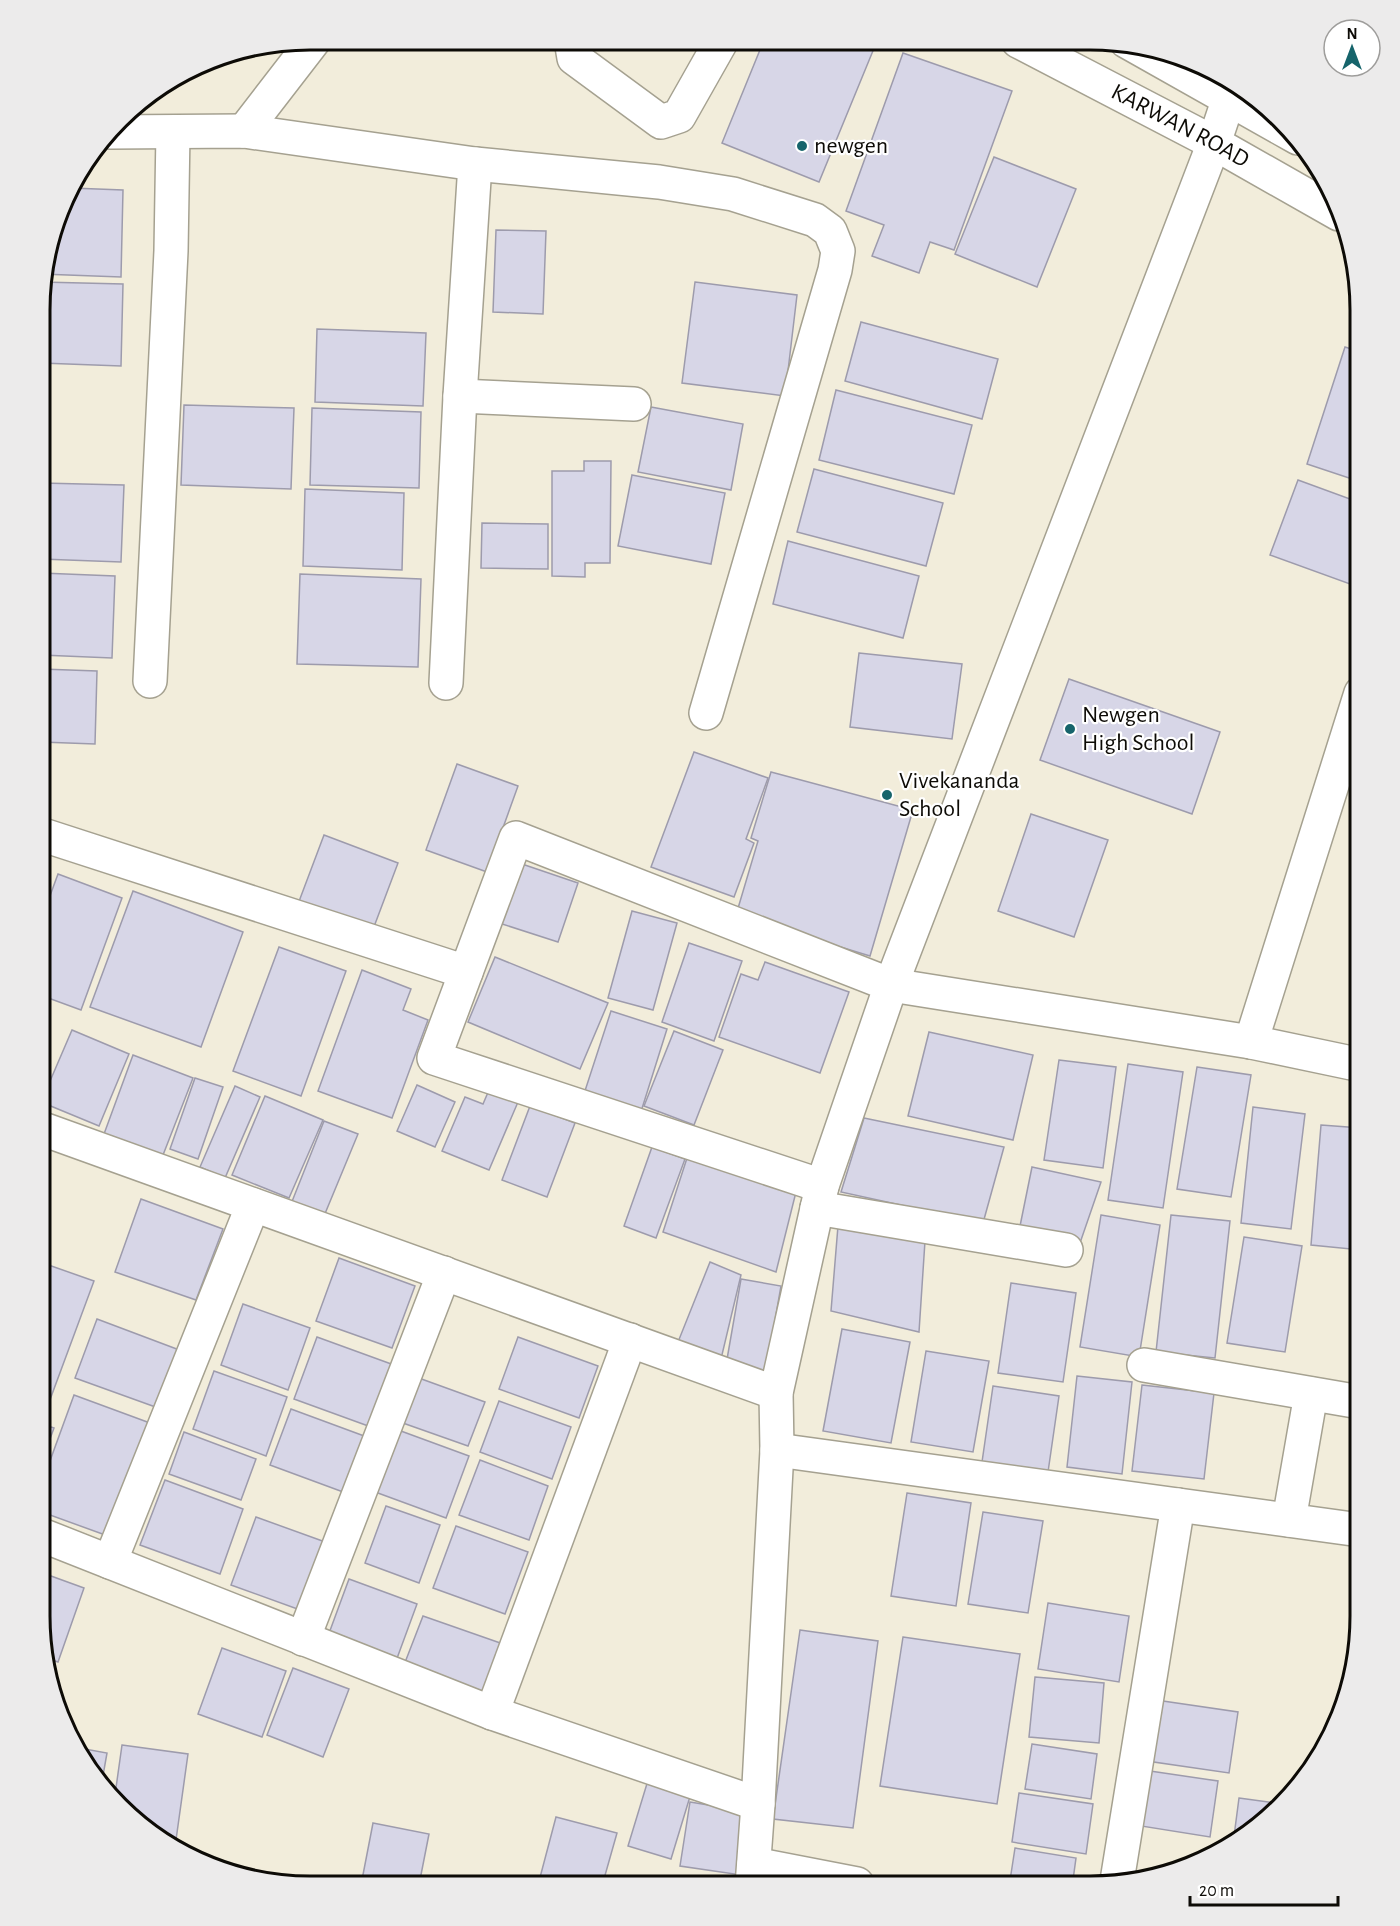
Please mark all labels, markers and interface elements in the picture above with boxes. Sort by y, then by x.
north arrow [1322,18,1382,78]
text: N [1346,26,1358,42]
street label: KARWAN ROAD [1107,80,1253,172]
place label: newgen [814,134,888,158]
marker: newgen [795,139,809,153]
place label: Newgen High School [1082,703,1194,755]
marker: Newgen High School [1063,722,1077,736]
place label: Vivekananda School [899,769,1020,821]
marker: Vivekananda School [880,788,894,802]
scale bar [1190,1869,1338,1907]
text: 20 m [1199,1882,1234,1900]

